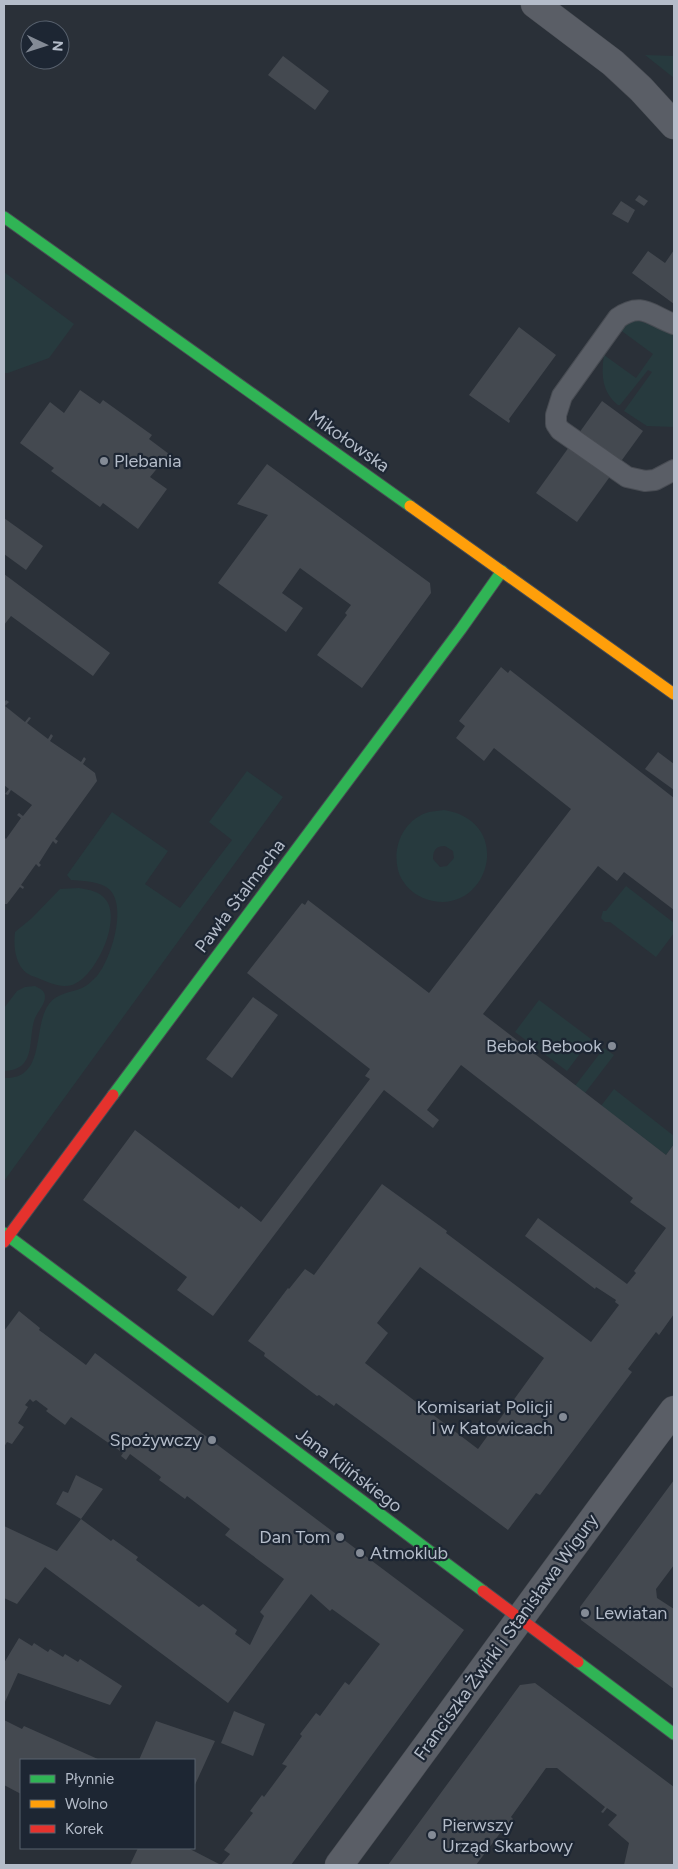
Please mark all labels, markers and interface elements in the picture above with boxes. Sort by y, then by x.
north arrow [20,20,70,70]
text: N [49,40,66,52]
street label: Mikołowska [304,405,394,477]
place label: Plebania [114,450,181,472]
marker: Plebania [98,455,110,467]
street label: Pawła Stalmacha [190,835,290,957]
place label: Bebok Bebook [486,1035,602,1057]
marker: Bebok Bebook [606,1040,618,1052]
place label: Komisariat Policji I w Katowicach [416,1396,553,1439]
marker: Komisariat Policji I w Katowicach [557,1411,569,1423]
street label: Jana Kilińskiego [291,1423,407,1517]
place label: Spożywczy [110,1429,203,1451]
marker: Spożywczy [206,1434,218,1446]
street label: Franciszka Żwirki i Stanisława Wigury [409,1509,603,1764]
place label: Dan Tom [259,1526,330,1548]
marker: Dan Tom [334,1531,346,1543]
place label: Atmoklub [370,1542,448,1564]
marker: Atmoklub [354,1547,366,1559]
place label: Lewiatan [595,1602,667,1624]
marker: Lewiatan [579,1607,591,1619]
legend [20,1759,195,1849]
text: Płynnie [65,1770,114,1788]
text: Wolno [65,1795,108,1813]
place label: Pierwszy Urząd Skarbowy [442,1814,574,1857]
text: Korek [65,1820,104,1838]
marker: Pierwszy Urząd Skarbowy [426,1829,438,1841]

